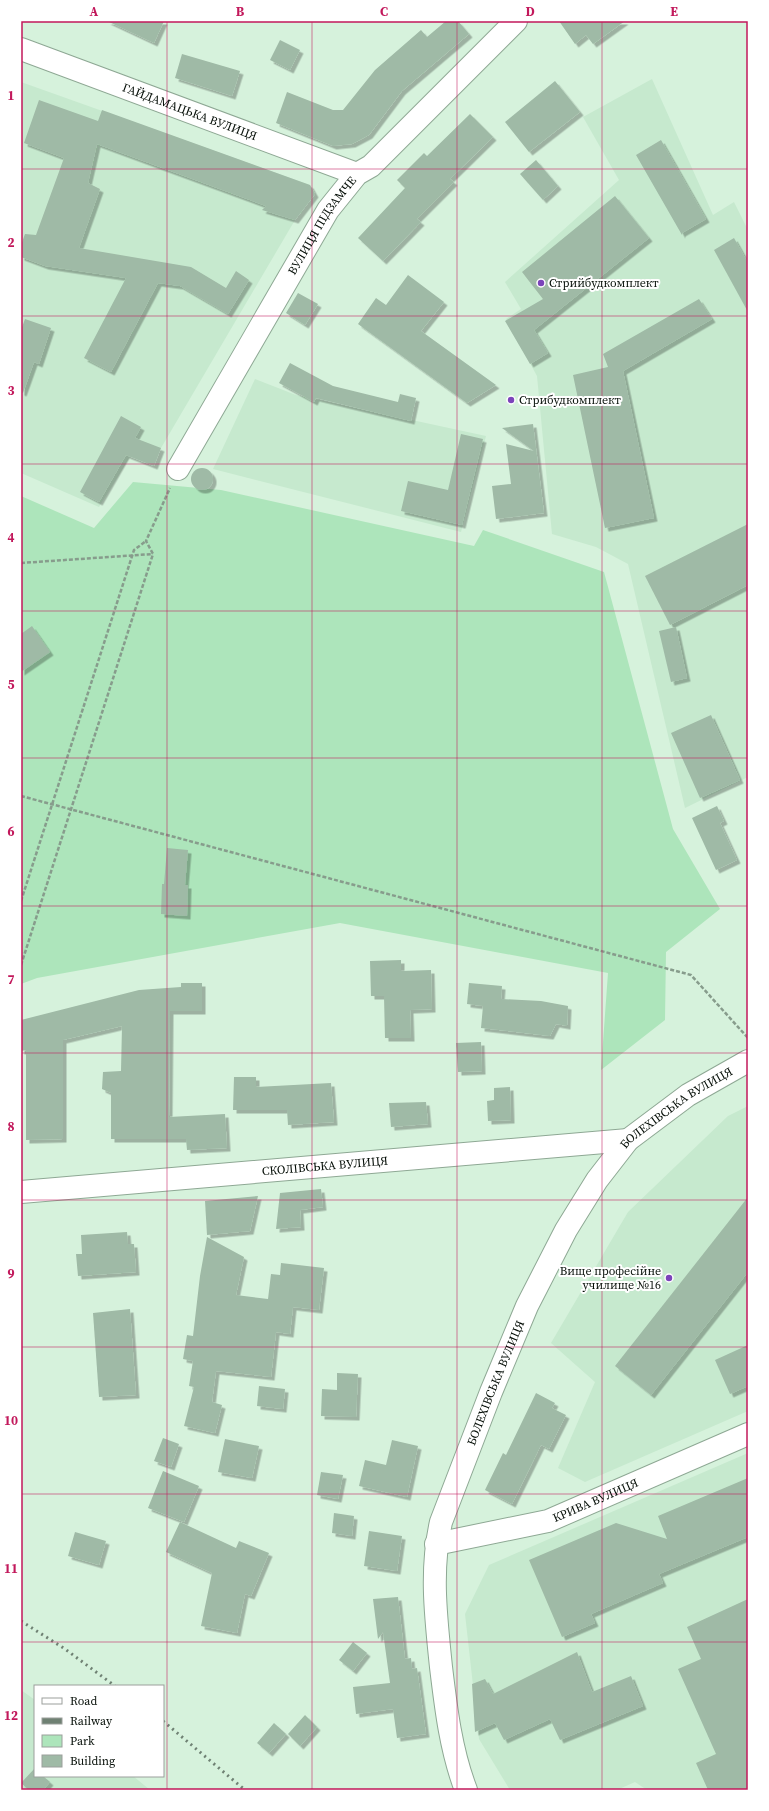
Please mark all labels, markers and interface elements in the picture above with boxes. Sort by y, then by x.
text: A [90,3,99,20]
text: B [236,3,245,20]
text: C [380,3,388,20]
text: D [525,3,535,20]
text: E [670,3,678,20]
street label: ГАЙДАМАЦЬКА ВУЛИЦЯ [120,79,260,144]
text: 1 [7,87,15,104]
street label: ВУЛИЦЯ ПІДЗАМЧЕ [284,173,360,278]
text: 2 [7,234,15,251]
place label: Стрийбудкомплект [549,275,659,291]
marker: Стрийбудкомплект [536,278,546,288]
text: 3 [7,382,15,399]
place label: Стрибудкомплект [519,392,622,408]
marker: Стрибудкомплект [506,395,516,405]
text: 4 [7,529,15,546]
text: 5 [7,676,15,693]
text: 6 [7,823,15,840]
text: 7 [7,971,15,988]
street label: БОЛЕХІВСЬКА ВУЛИЦЯ [616,1063,736,1152]
text: 8 [7,1118,15,1135]
street label: СКОЛІВСЬКА ВУЛИЦЯ [261,1153,389,1179]
place label: Вище професійне училище №16 [560,1263,661,1293]
text: 9 [7,1265,15,1282]
marker: Вище професійне училище №16 [664,1273,674,1283]
street label: БОЛЕХІВСЬКА ВУЛИЦЯ [463,1318,528,1448]
text: 10 [4,1412,18,1429]
street label: КРИВА ВУЛИЦЯ [550,1475,641,1526]
text: 11 [4,1560,18,1577]
legend [34,1685,164,1777]
text: Road [70,1693,97,1709]
text: 12 [4,1707,18,1724]
text: Railway [70,1713,113,1729]
text: Park [70,1733,95,1749]
text: Building [70,1753,115,1769]

